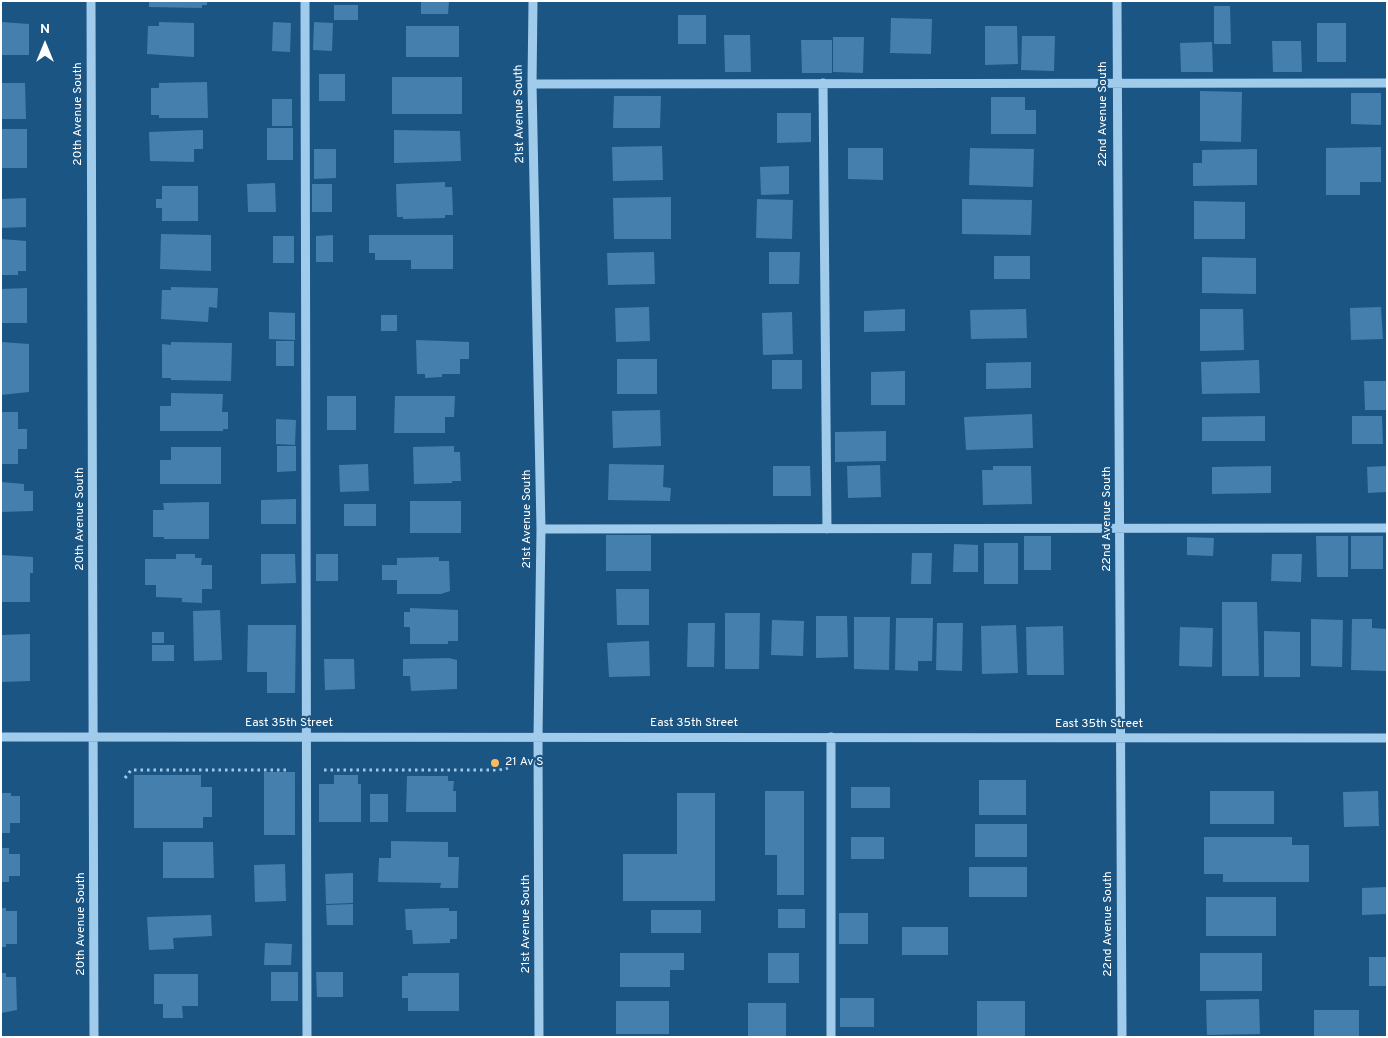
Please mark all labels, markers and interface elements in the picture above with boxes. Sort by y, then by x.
north arrow [20,20,70,70]
text: N [40,21,50,38]
street label: 22nd Avenue South [1097,61,1111,167]
street label: 20th Avenue South [72,62,86,166]
street label: 21st Avenue South [512,64,528,164]
street label: 22nd Avenue South [1101,466,1115,572]
street label: 20th Avenue South [74,467,88,571]
street label: 21st Avenue South [521,470,535,568]
street label: East 35th Street [245,717,333,731]
street label: East 35th Street [650,717,738,731]
street label: East 35th Street [1055,718,1143,732]
place label: 21 Av S [505,756,543,770]
marker: 21 Av S [489,757,501,769]
street label: 22nd Avenue South [1102,871,1116,977]
street label: 20th Avenue South [75,872,89,976]
street label: 21st Avenue South [520,875,534,973]

